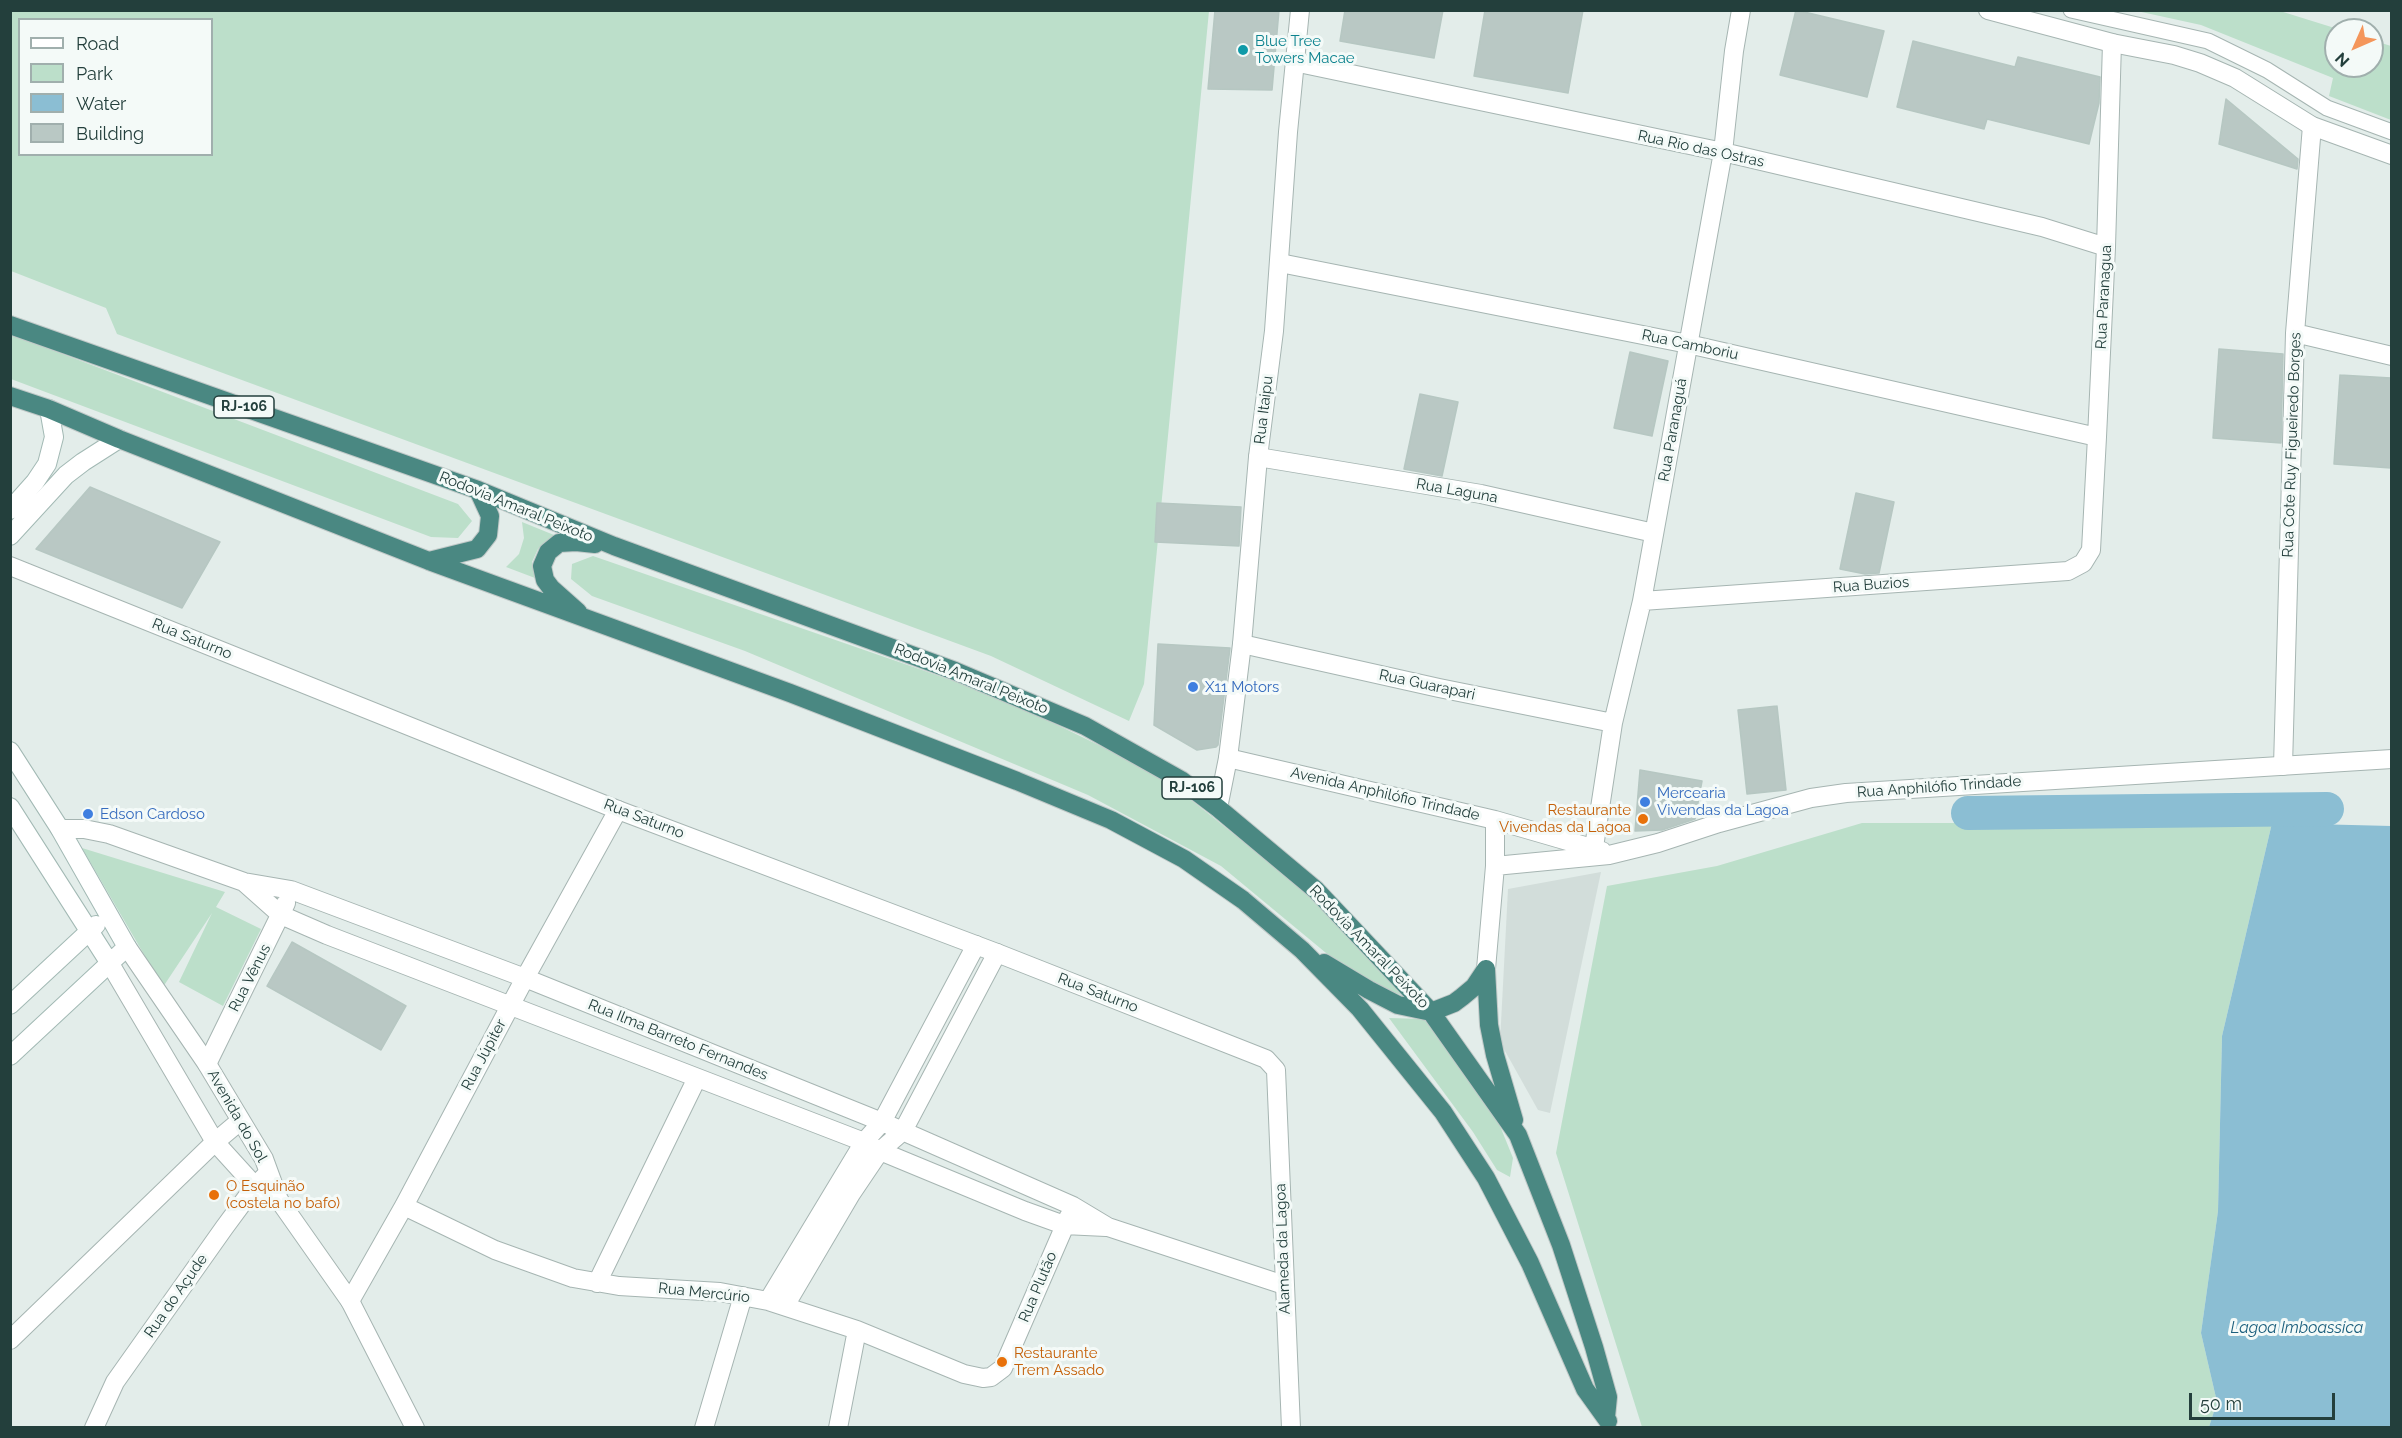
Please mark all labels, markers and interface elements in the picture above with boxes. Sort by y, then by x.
legend [18,18,213,156]
north arrow [2324,18,2384,78]
place label: Blue Tree Towers Macae [1255,32,1355,67]
text: Road [76,33,119,54]
marker: Blue Tree Towers Macae [1236,43,1250,57]
text: N [2331,49,2353,71]
text: Park [76,63,113,84]
text: Water [76,93,126,114]
text: Building [76,123,144,144]
street label: Rua Rio das Ostras [1636,127,1766,171]
street label: Rua Paranagua [2092,244,2116,350]
street label: Rua Camboriu [1640,326,1740,364]
street label: Rua Cote Ruy Figueiredo Borges [2279,332,2305,558]
street label: Rua Itaipu [1251,375,1277,445]
street label: Rua Paranaguá [1655,377,1691,483]
road number: RJ-106 [214,396,274,418]
street label: Rodovia Amaral Peixoto [436,468,596,546]
street label: Rua Laguna [1415,475,1499,507]
street label: Rua Buzios [1832,573,1910,597]
street label: Rua Saturno [149,615,235,663]
street label: Rodovia Amaral Peixoto [891,640,1051,718]
street label: Rua Guarapari [1377,666,1477,704]
place label: X11 Motors [1205,678,1279,696]
marker: X11 Motors [1186,680,1200,694]
street label: Avenida Anphilófio Trindade [1289,763,1481,825]
street label: Rua Anphilófio Trindade [1856,772,2022,802]
road number: RJ-106 [1162,777,1222,799]
place label: Mercearia Vivendas da Lagoa [1657,784,1789,819]
street label: Rua Saturno [601,795,687,843]
marker: Mercearia Vivendas da Lagoa [1638,795,1652,809]
place label: Restaurante Vivendas da Lagoa [1499,801,1631,836]
place label: Edson Cardoso [100,805,205,823]
marker: Edson Cardoso [81,807,95,821]
marker: Restaurante Vivendas da Lagoa [1636,812,1650,826]
street label: Rodovia Amaral Peixoto [1305,882,1433,1012]
street label: Rua Vênus [225,941,275,1015]
street label: Rua Saturno [1055,969,1141,1017]
street label: Rua Ilma Barreto Fernandes [585,996,771,1084]
street label: Rua Júpiter [458,1016,510,1094]
street label: Avenida do Sol [203,1067,271,1165]
place label: O Esquinão (costela no bafo) [226,1177,340,1212]
street label: Alameda da Lagoa [1272,1183,1294,1315]
marker: O Esquinão (costela no bafo) [207,1188,221,1202]
street label: Rua Plutão [1015,1249,1061,1325]
street label: Rua do Açude [141,1251,211,1341]
street label: Rua Mercúrio [657,1279,751,1307]
water label: Lagoa Imboassica [2231,1318,2363,1338]
place label: Restaurante Trem Assado [1014,1344,1104,1379]
marker: Restaurante Trem Assado [995,1355,1009,1369]
scale bar [2192,1381,2338,1419]
text: 50 m [2200,1393,2242,1414]

